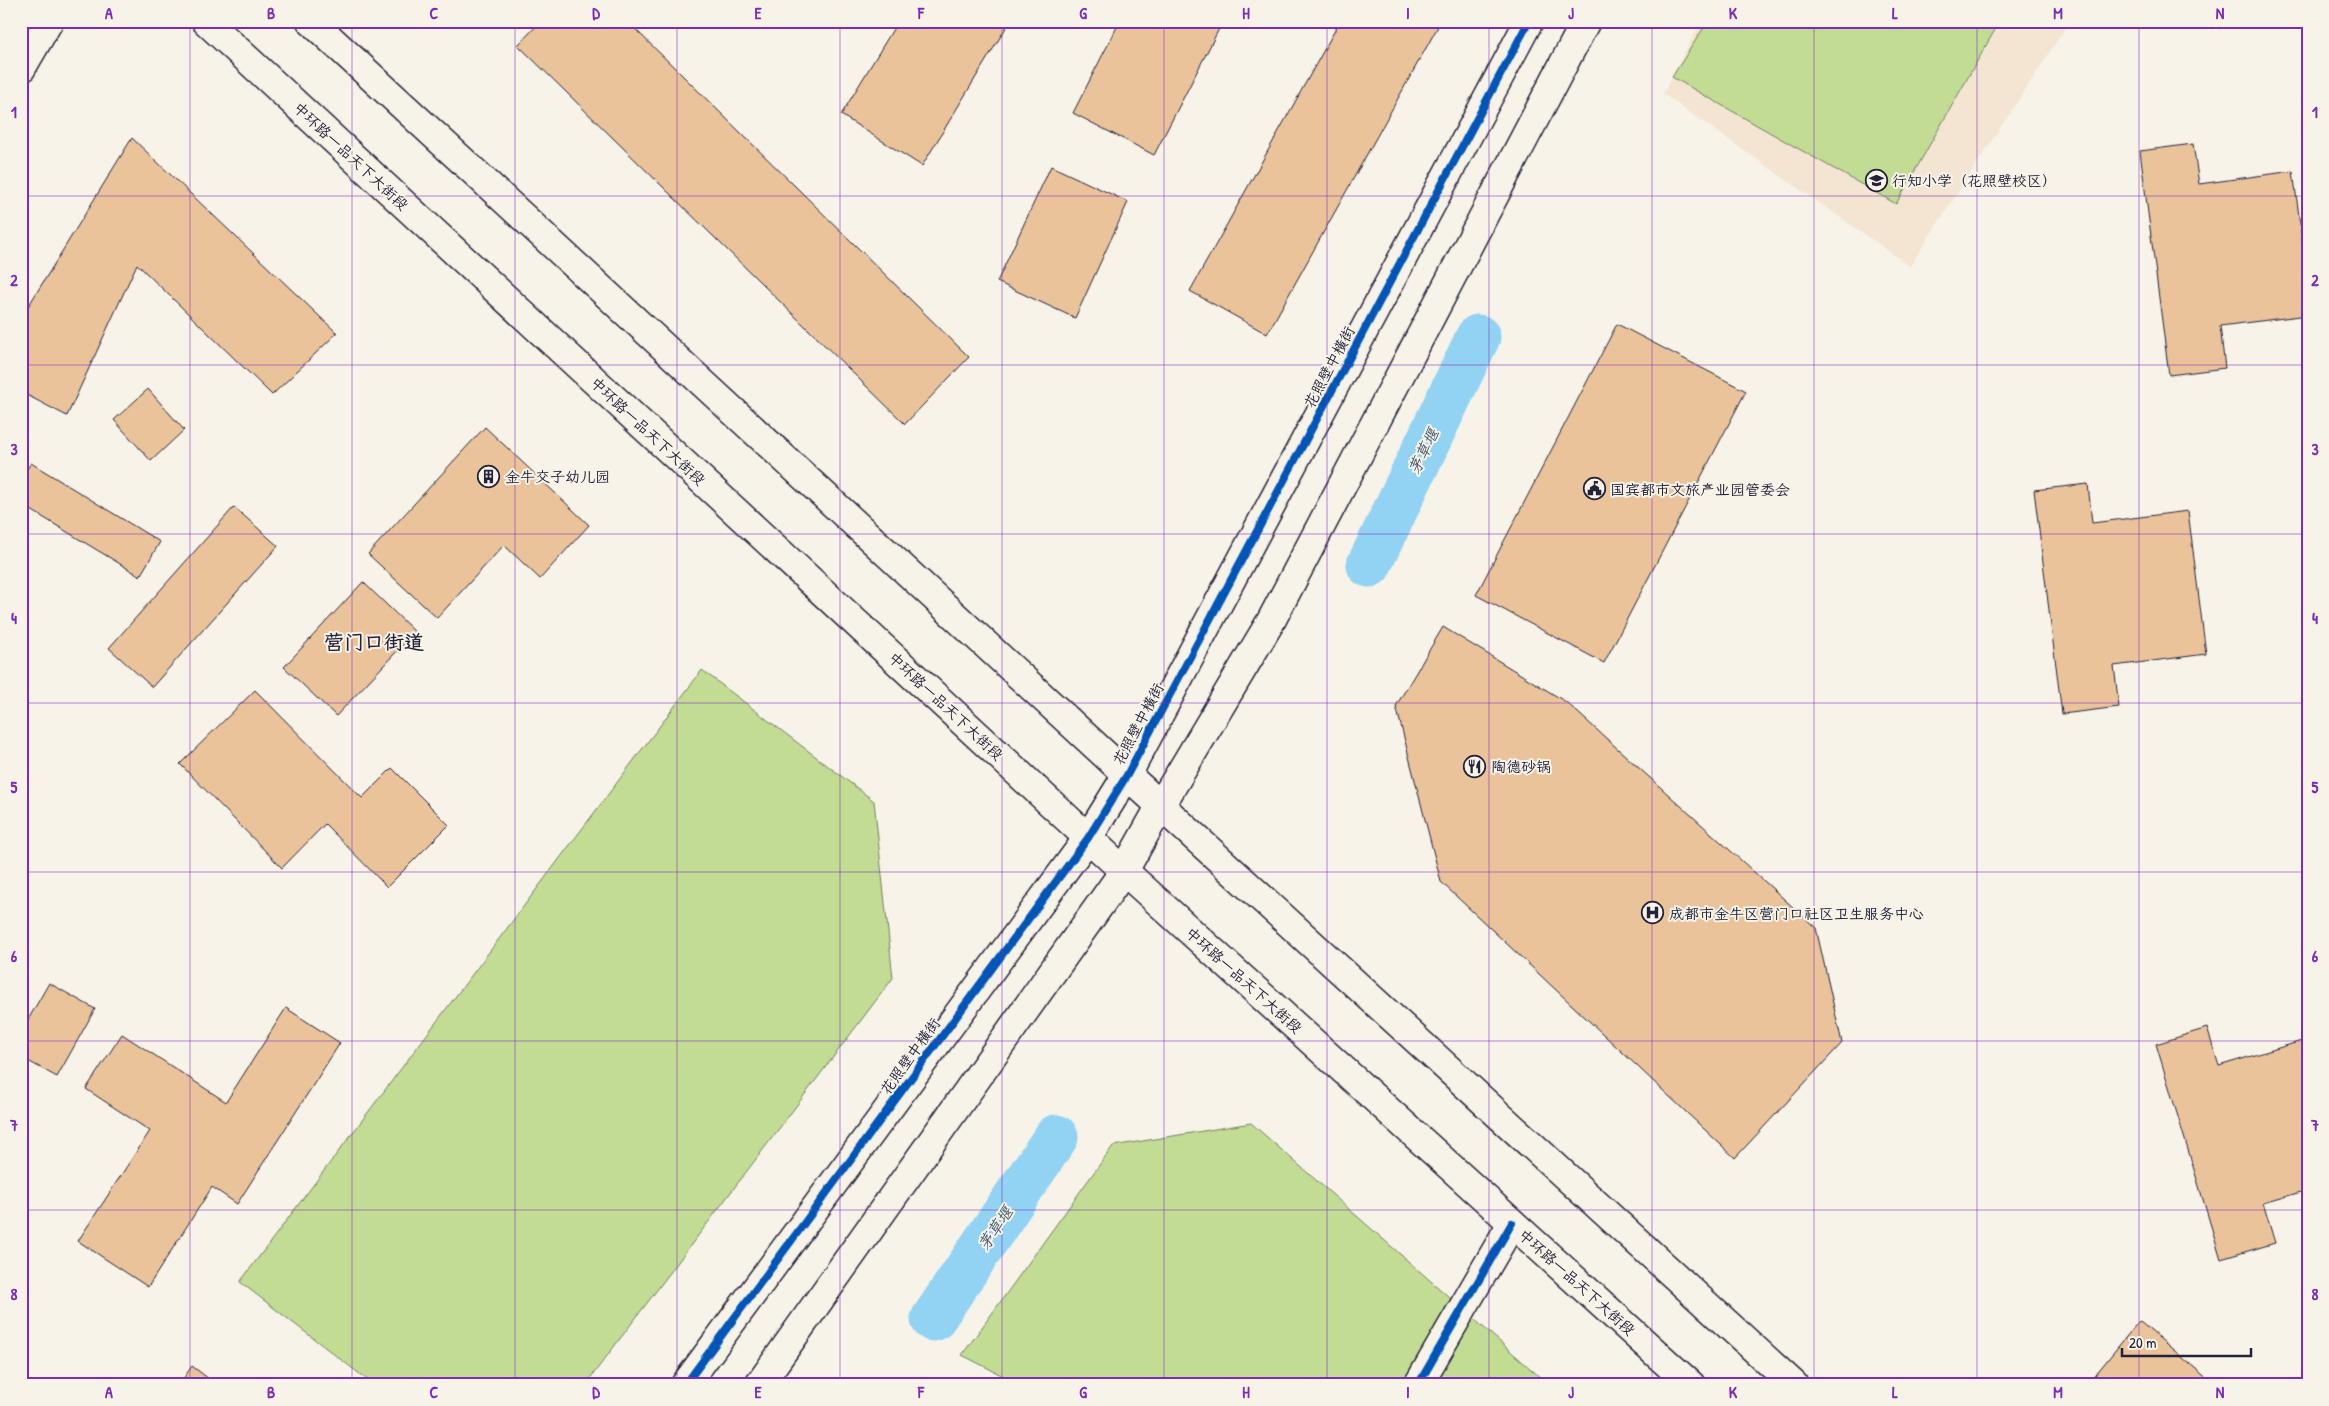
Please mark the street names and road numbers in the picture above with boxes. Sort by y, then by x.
street label: 中环路一品天下大街段 [289,97,413,215]
street label: 花照壁中横街 [1299,322,1359,412]
street label: 中环路一品天下大街段 [586,372,710,490]
street label: 中环路一品天下大街段 [884,647,1008,765]
street label: 花照壁中横街 [1108,679,1168,769]
street label: 中环路一品天下大街段 [1181,922,1307,1038]
street label: 花照壁中横街 [875,1013,945,1099]
street label: 中环路一品天下大街段 [1514,1224,1640,1340]

